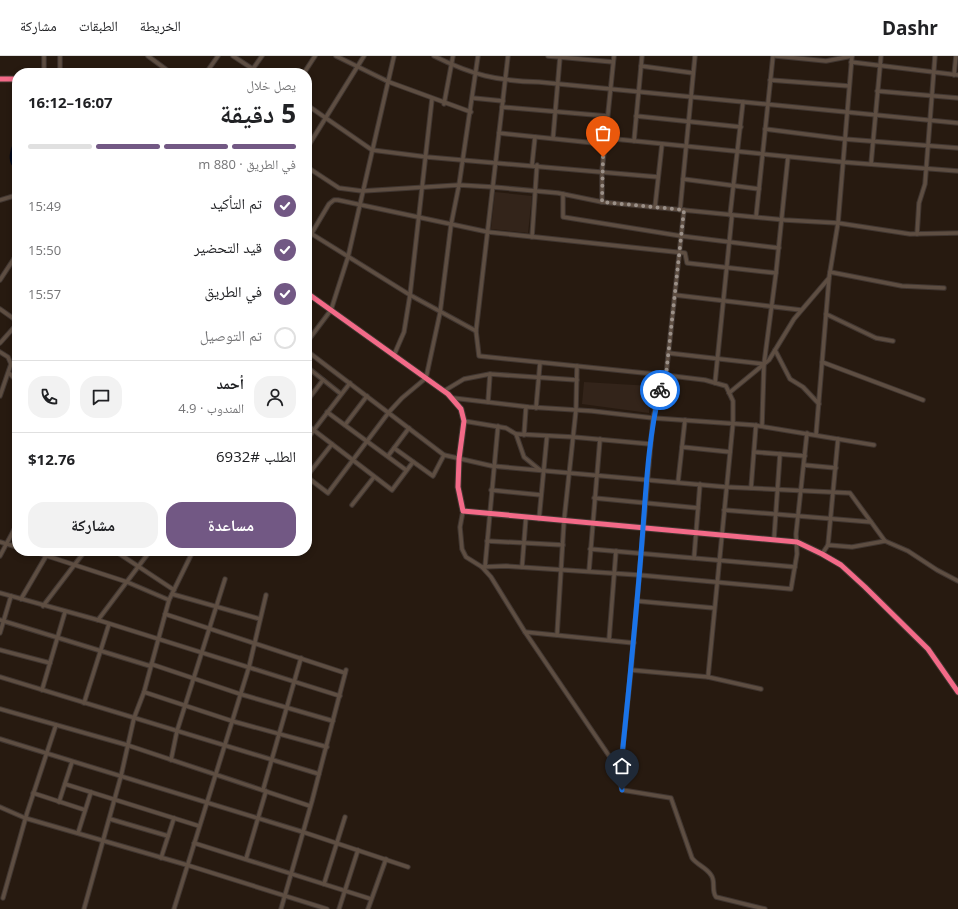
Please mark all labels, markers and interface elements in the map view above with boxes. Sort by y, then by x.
text: Dashr [882,15,938,41]
text: مشاركة [20,16,57,35]
text: الطبقات [79,16,118,35]
text: الخريطة [140,16,181,35]
text: يصل خلال [246,76,296,94]
text: 16:07–16:12 [28,92,113,112]
text: 5 دقيقة [220,95,296,131]
pin [586,116,620,157]
icon: bag [592,122,614,144]
text: في الطريق · 880 m [198,155,296,173]
text: تم التأكيد [210,193,262,213]
icon: check [274,195,296,217]
text: 15:49 [28,197,61,215]
text: قيد التحضير [194,237,262,257]
icon: check [274,239,296,261]
text: 15:50 [28,241,61,259]
text: في الطريق [204,281,262,301]
icon: check [274,283,296,305]
text: 15:57 [28,285,61,303]
text: تم التوصيل [200,325,262,345]
courier [640,370,680,410]
text: أحمد [217,373,244,393]
button: phone [28,376,70,418]
button: chat [80,376,122,418]
button: person [254,376,296,418]
icon: bike [649,379,671,401]
text: المندوب · 4.9 [178,399,244,417]
text: الطلب #6932 [216,446,296,466]
text: $12.76 [28,449,75,469]
button: مشاركة [28,502,158,548]
button: مساعدة [166,502,296,548]
pin [605,749,639,790]
icon: home [611,755,633,777]

